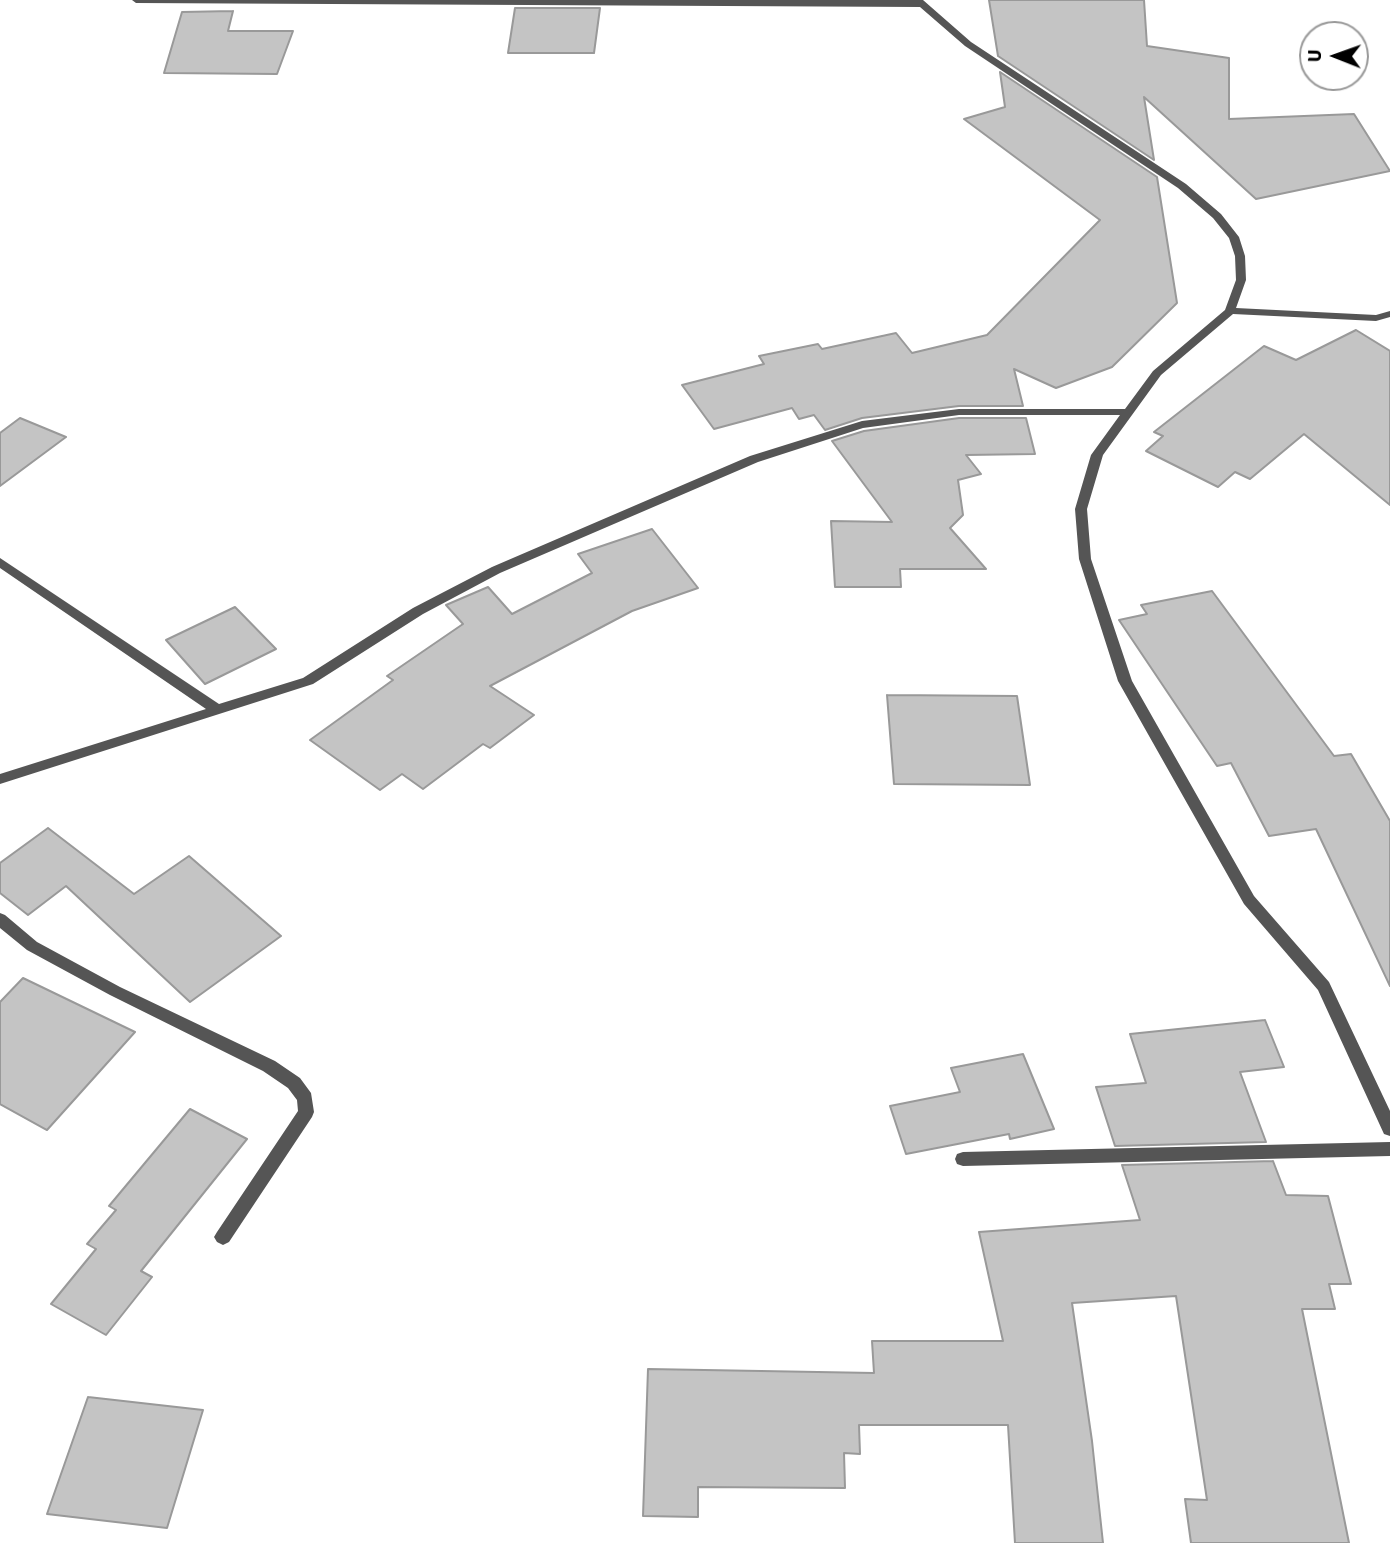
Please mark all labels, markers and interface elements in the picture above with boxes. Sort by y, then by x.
north arrow [1299,21,1369,91]
text: U [1303,49,1327,62]

